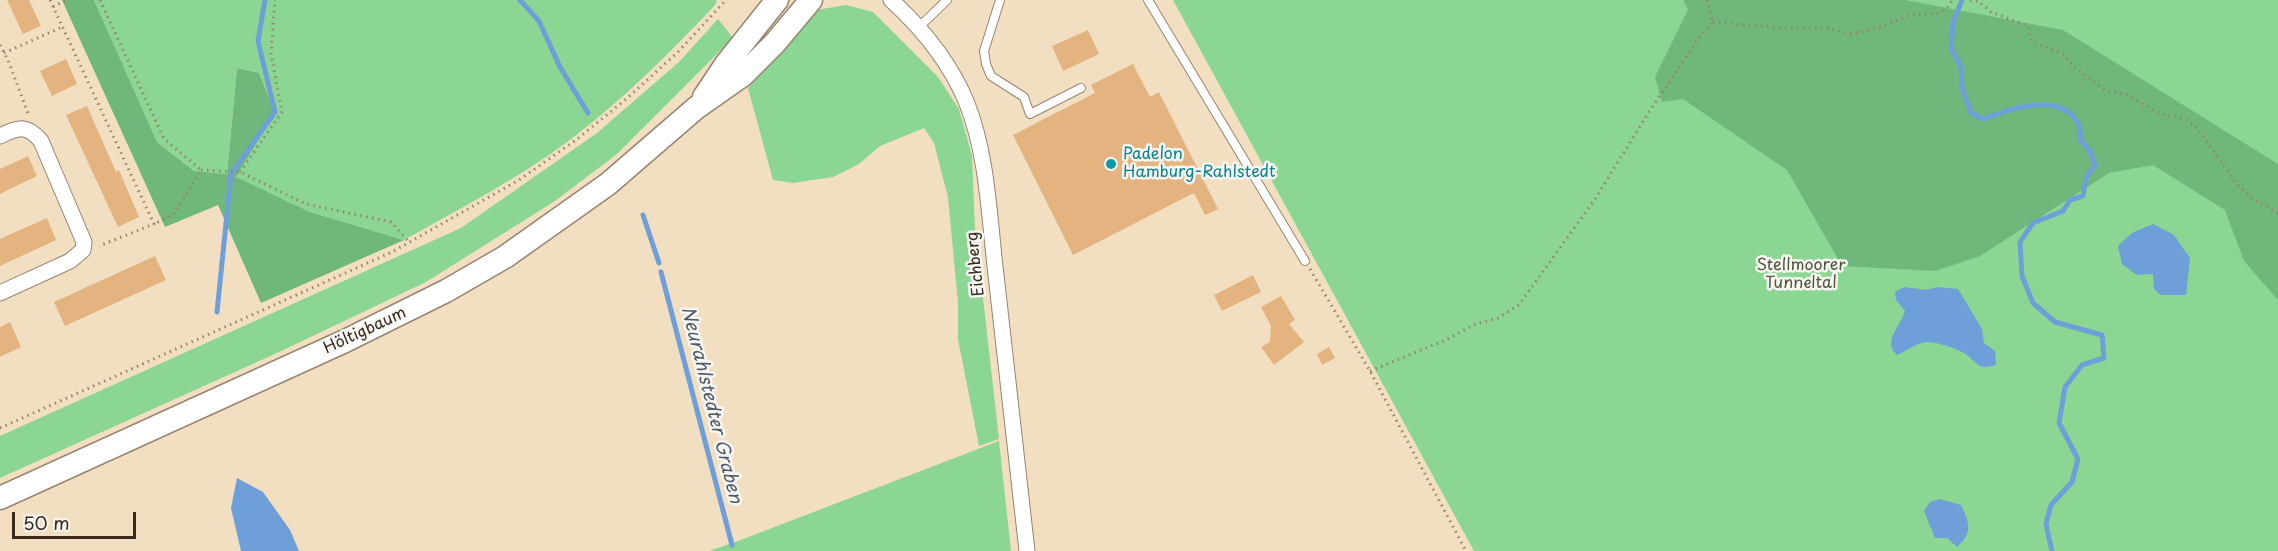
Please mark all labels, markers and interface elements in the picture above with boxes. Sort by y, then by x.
place label: Padelon Hamburg-Rahlstedt [1123,145,1275,183]
marker: Padelon Hamburg-Rahlstedt [1104,157,1118,171]
street label: Eichberg [963,231,989,297]
park label: Stellmoorer Tunneltal [1757,256,1845,294]
street label: Höltigbaum [321,304,409,358]
water label: Neurahlstedter Graben [676,304,746,506]
scale bar [15,500,140,538]
text: 50 m [23,509,70,536]

